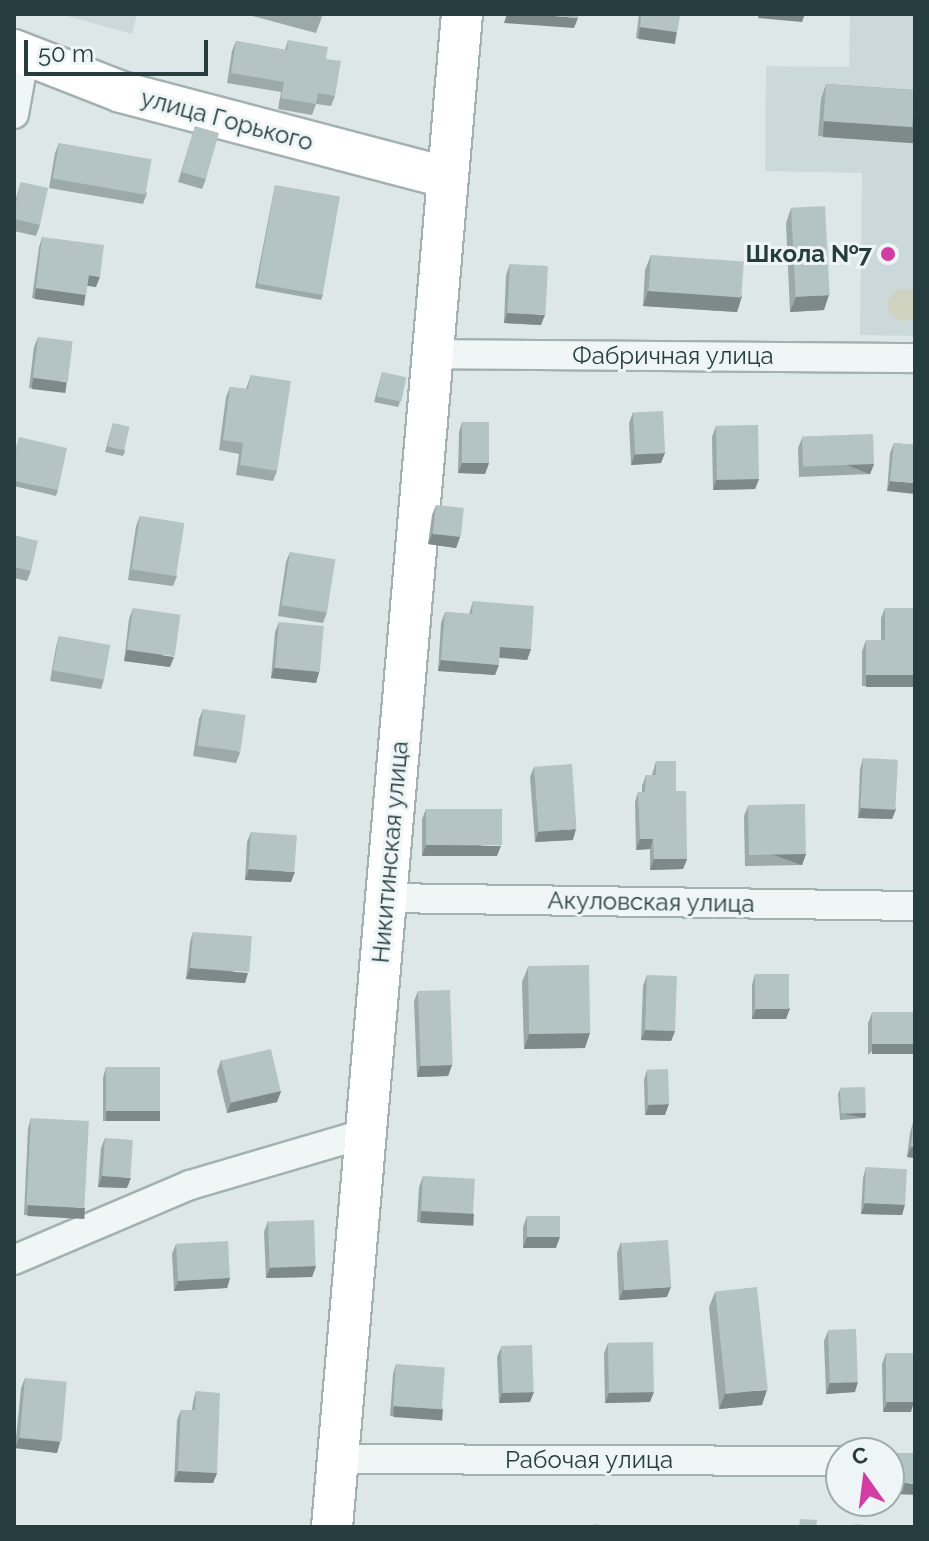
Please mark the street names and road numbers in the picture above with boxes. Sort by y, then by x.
street label: улица Горького [138,83,316,157]
street label: Фабричная улица [572,342,774,370]
street label: Никитинская улица [366,739,414,965]
street label: Акуловская улица [547,886,755,918]
street label: Рабочая улица [505,1446,673,1474]

